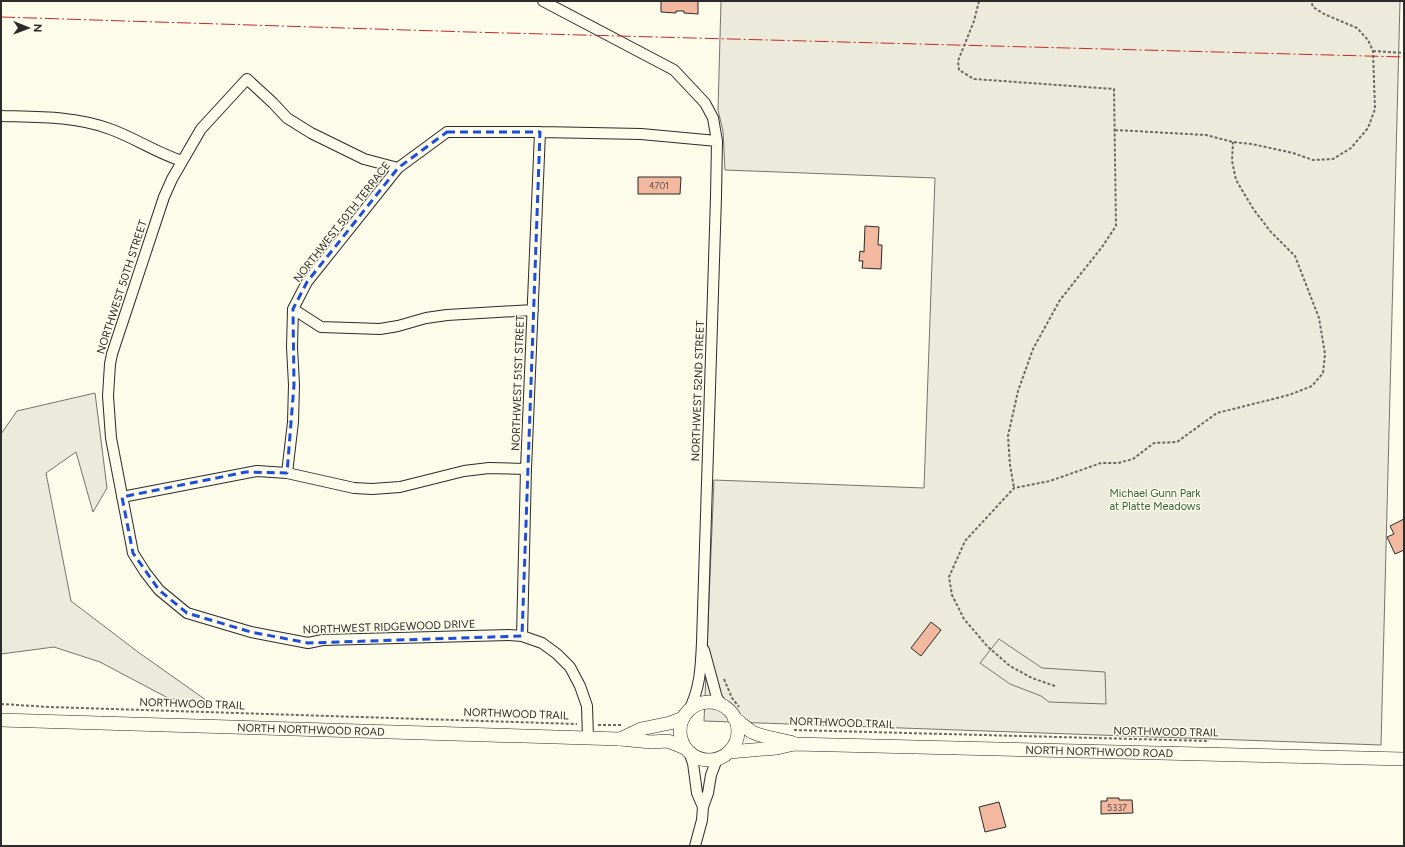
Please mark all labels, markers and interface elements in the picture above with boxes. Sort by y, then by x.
north arrow [8,8,48,48]
text: N [31,24,44,33]
street label: NORTHWEST 50TH TERRACE [291,159,393,285]
house number: 4701 [649,180,669,191]
street label: NORTHWEST 50TH STREET [94,218,150,356]
street label: NORTHWEST 51ST STREET [509,315,527,451]
street label: NORTHWEST 52ND STREET [689,320,707,462]
park label: Michael Gunn Park at Platte Meadows [1109,487,1201,513]
street label: NORTHWEST RIDGEWOOD DRIVE [303,617,475,637]
street label: NORTHWOOD TRAIL [139,696,245,712]
street label: NORTHWOOD TRAIL [463,706,569,722]
street label: NORTHWOOD TRAIL [789,715,895,731]
street label: NORTH NORTHWOOD ROAD [237,721,385,738]
street label: NORTHWOOD TRAIL [1113,725,1219,739]
street label: NORTH NORTHWOOD ROAD [1025,743,1174,760]
house number: 5337 [1107,802,1127,813]

